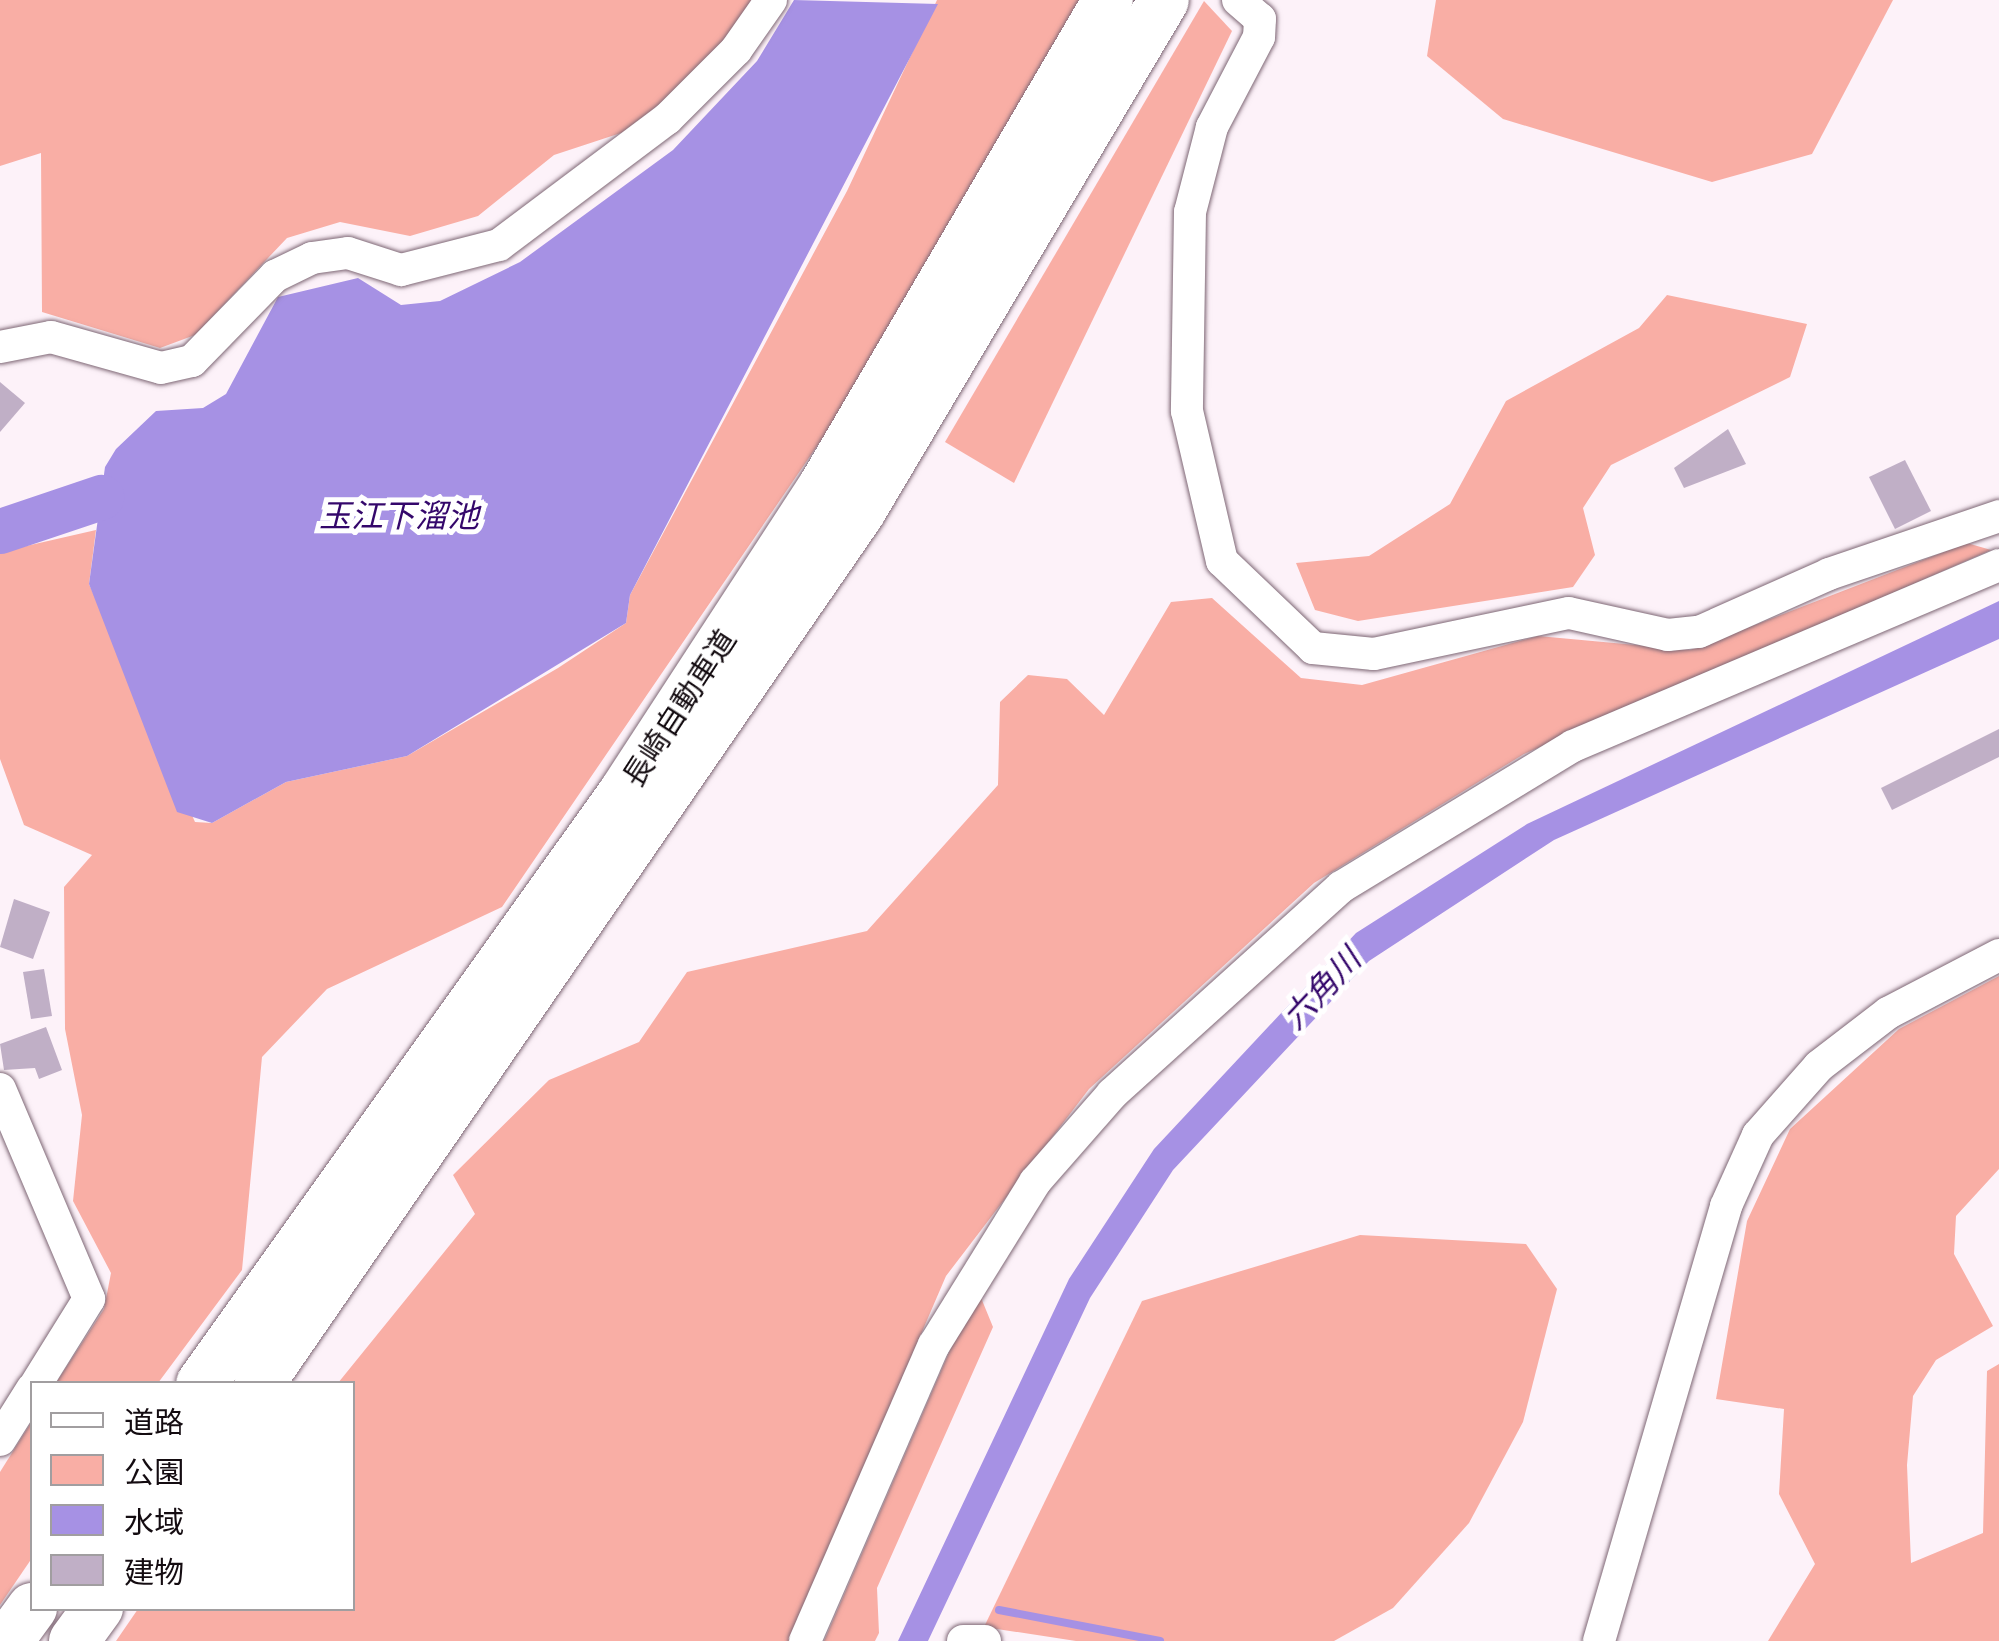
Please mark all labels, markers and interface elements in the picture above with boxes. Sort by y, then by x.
water label: 玉江下溜池 [319,497,479,535]
street label: 長崎自動車道 [615,623,743,793]
water label: 六角川 [1275,941,1369,1037]
legend [30,1381,355,1611]
text: 道路 [124,1404,184,1440]
text: 公園 [124,1454,184,1490]
text: 水域 [124,1504,184,1540]
text: 建物 [124,1554,184,1590]

